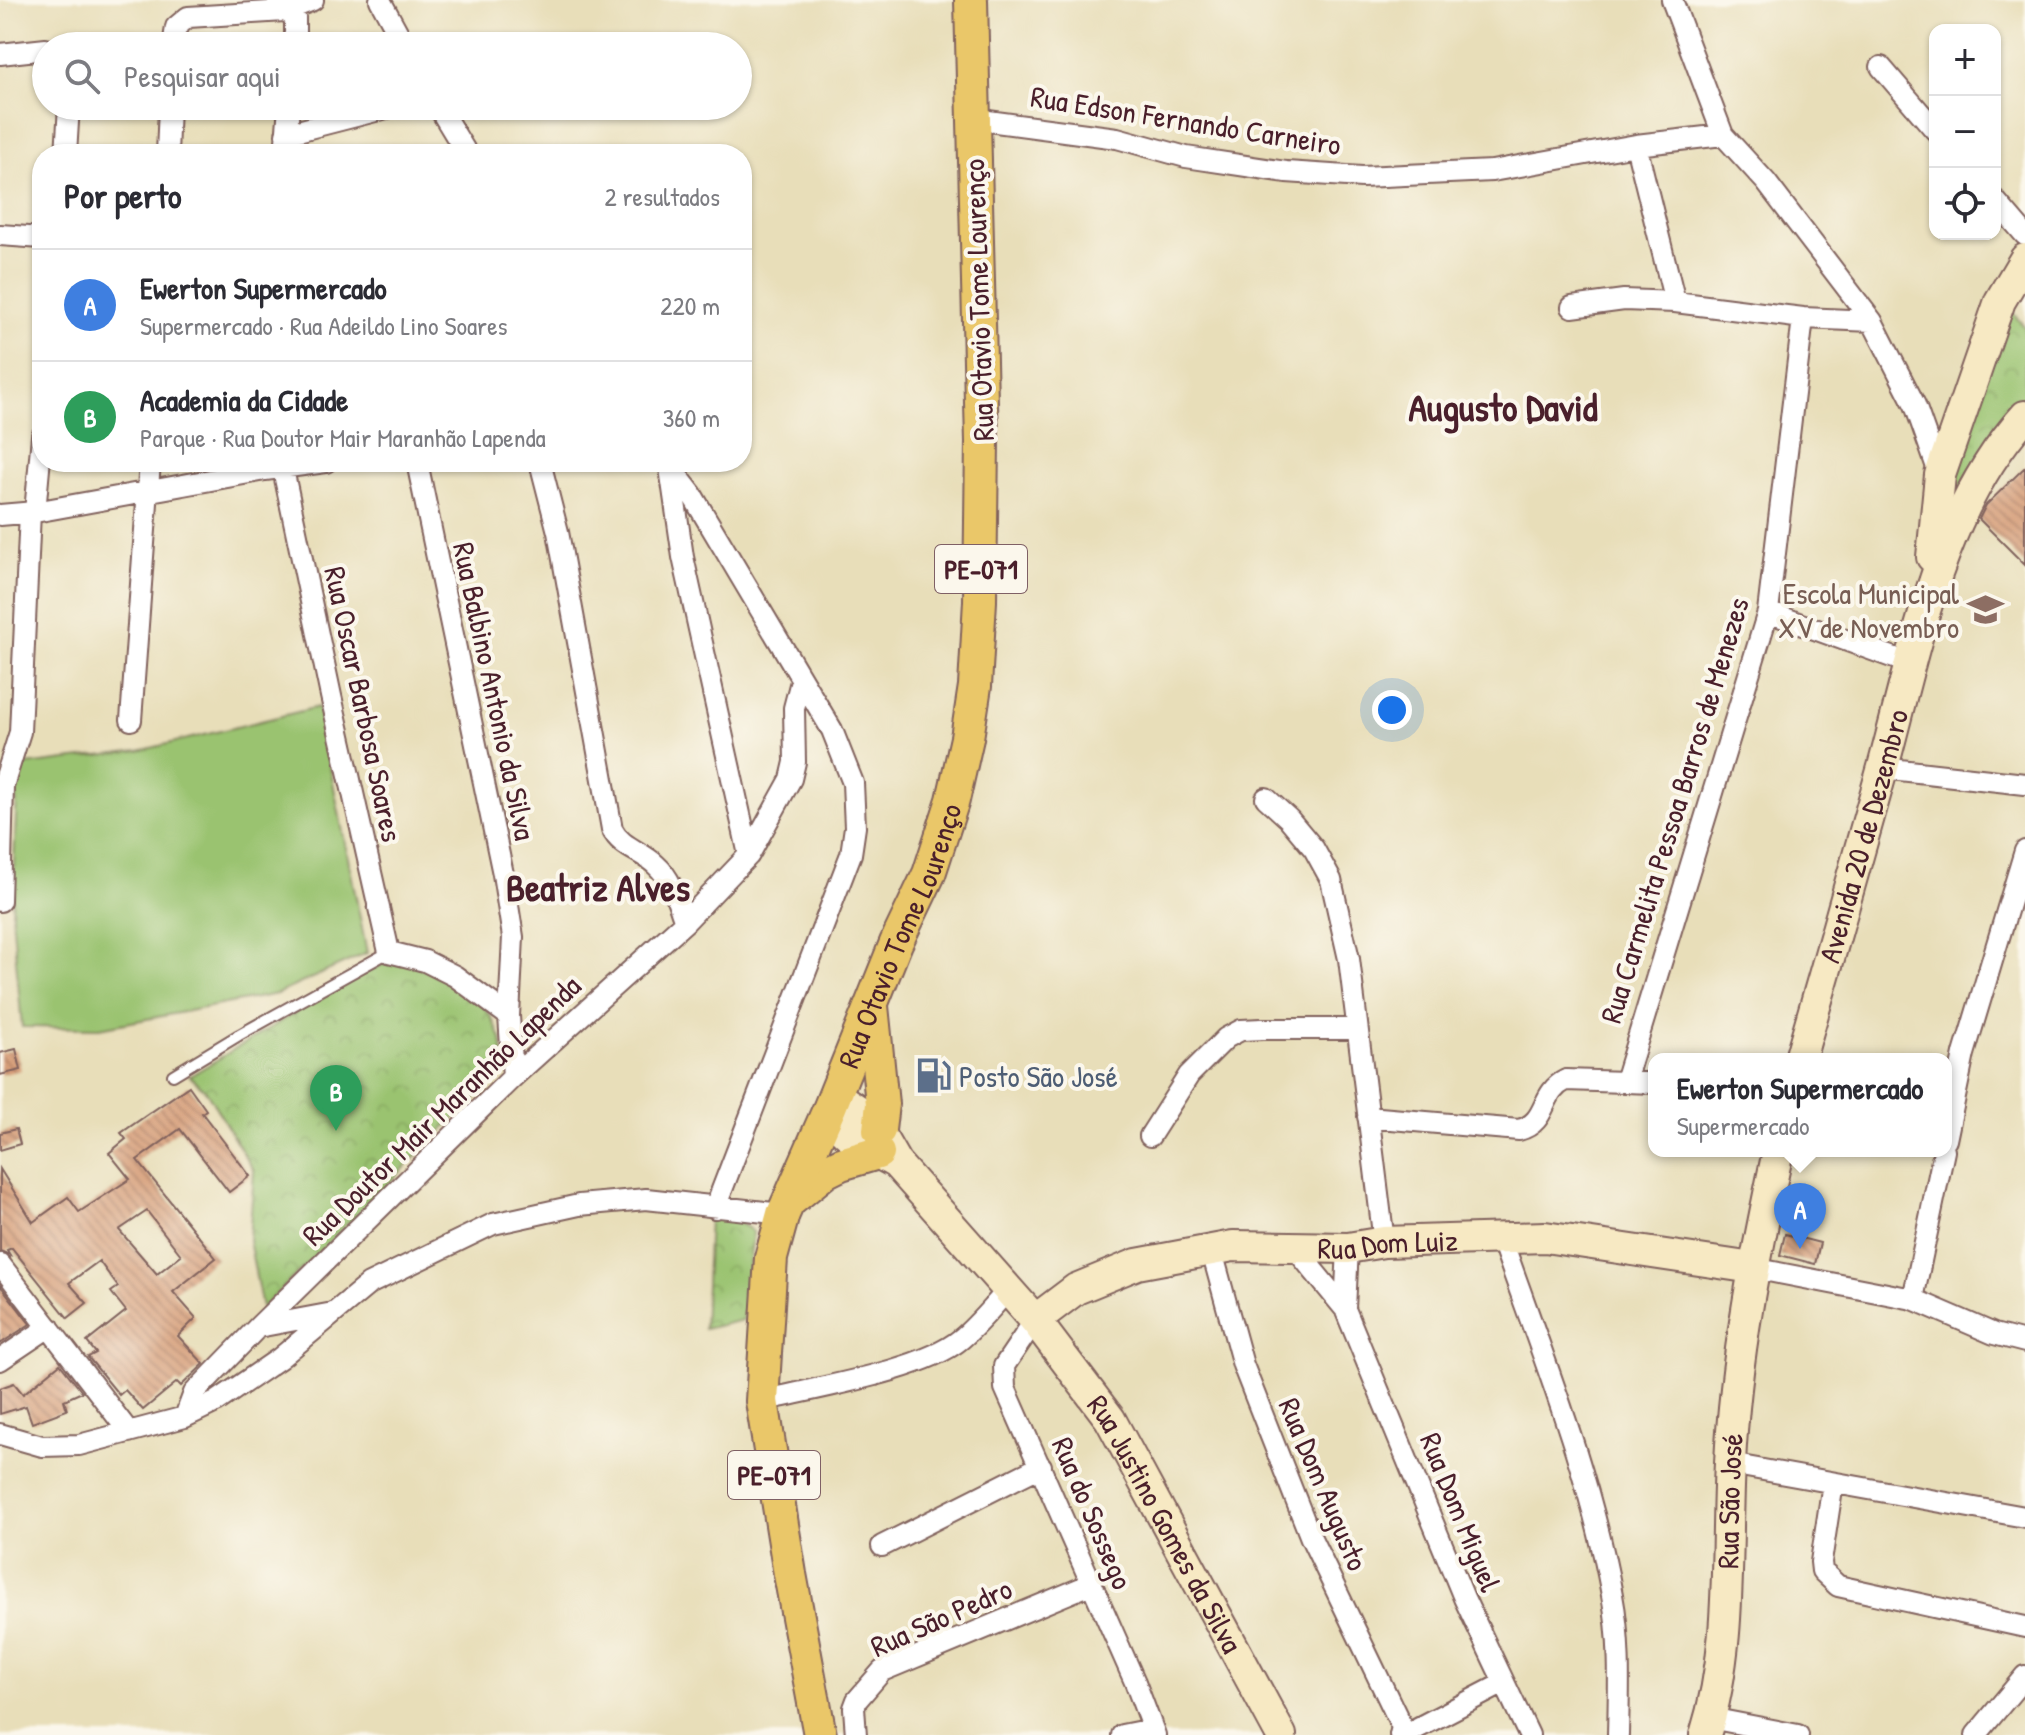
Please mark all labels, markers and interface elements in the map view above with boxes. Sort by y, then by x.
map controls [1929,24,2001,240]
button: + [1929,24,2001,96]
search box [32,32,752,120]
icon: search [60,54,104,98]
text: Pesquisar aqui [124,56,281,96]
street label: Rua Edson Fernando Carneiro [1028,76,1344,164]
button: − [1929,96,2001,168]
street label: Rua Otavio Tome Lourenço [953,158,1003,442]
button: locate [1929,168,2001,240]
text: Por perto [64,173,182,219]
text: 2 resultados [604,179,720,214]
text: Ewerton Supermercado [140,268,387,308]
text: A [84,288,96,323]
text: 220 m [660,288,720,323]
text: Supermercado · Rua Adeildo Lino Soares [140,308,508,343]
text: Academia da Cidade [140,380,348,420]
district label: Augusto David [1408,381,1598,434]
text: B [83,400,97,435]
text: 360 m [663,400,720,435]
text: Parque · Rua Doutor Mair Maranhão Lapenda [140,420,546,455]
street label: Rua Balbino Antonio da Silva [444,538,546,844]
road number: PE-071 [935,545,1027,593]
street label: Rua Oscar Barbosa Soares [315,563,413,845]
place label: Escola Municipal XV de Novembro [1778,573,1959,647]
school or university icon: Escola Municipal XV de Novembro [1966,591,2004,629]
street label: Rua Carmelita Pessoa Barros de Menezes [1590,592,1758,1028]
your location [1372,690,1412,730]
street label: Avenida 20 de Dezembro [1809,705,1917,967]
street label: Rua Otavio Tome Lourenço [828,798,971,1074]
district label: Beatriz Alves [506,861,690,913]
street label: Rua Doutor Mair Maranhão Lapenda [293,966,589,1254]
popup [1648,1053,1952,1157]
place label: Posto São José [959,1056,1118,1096]
fuel station icon: Posto São José [914,1057,952,1095]
pin: B [310,1065,362,1131]
text: Ewerton Supermercado [1677,1068,1923,1108]
text: Supermercado [1677,1108,1809,1143]
pin: A [1774,1183,1826,1249]
street label: Rua Dom Luiz [1317,1220,1459,1269]
street label: Rua Justino Gomes da Silva [1078,1386,1253,1660]
street label: Rua Dom Augusto [1270,1392,1378,1576]
street label: Rua Dom Miguel [1411,1427,1511,1597]
street label: Rua do Sossego [1043,1431,1143,1595]
street label: Rua São José [1707,1432,1752,1569]
road number: PE-071 [728,1451,820,1499]
street label: Rua São Pedro [864,1568,1018,1666]

